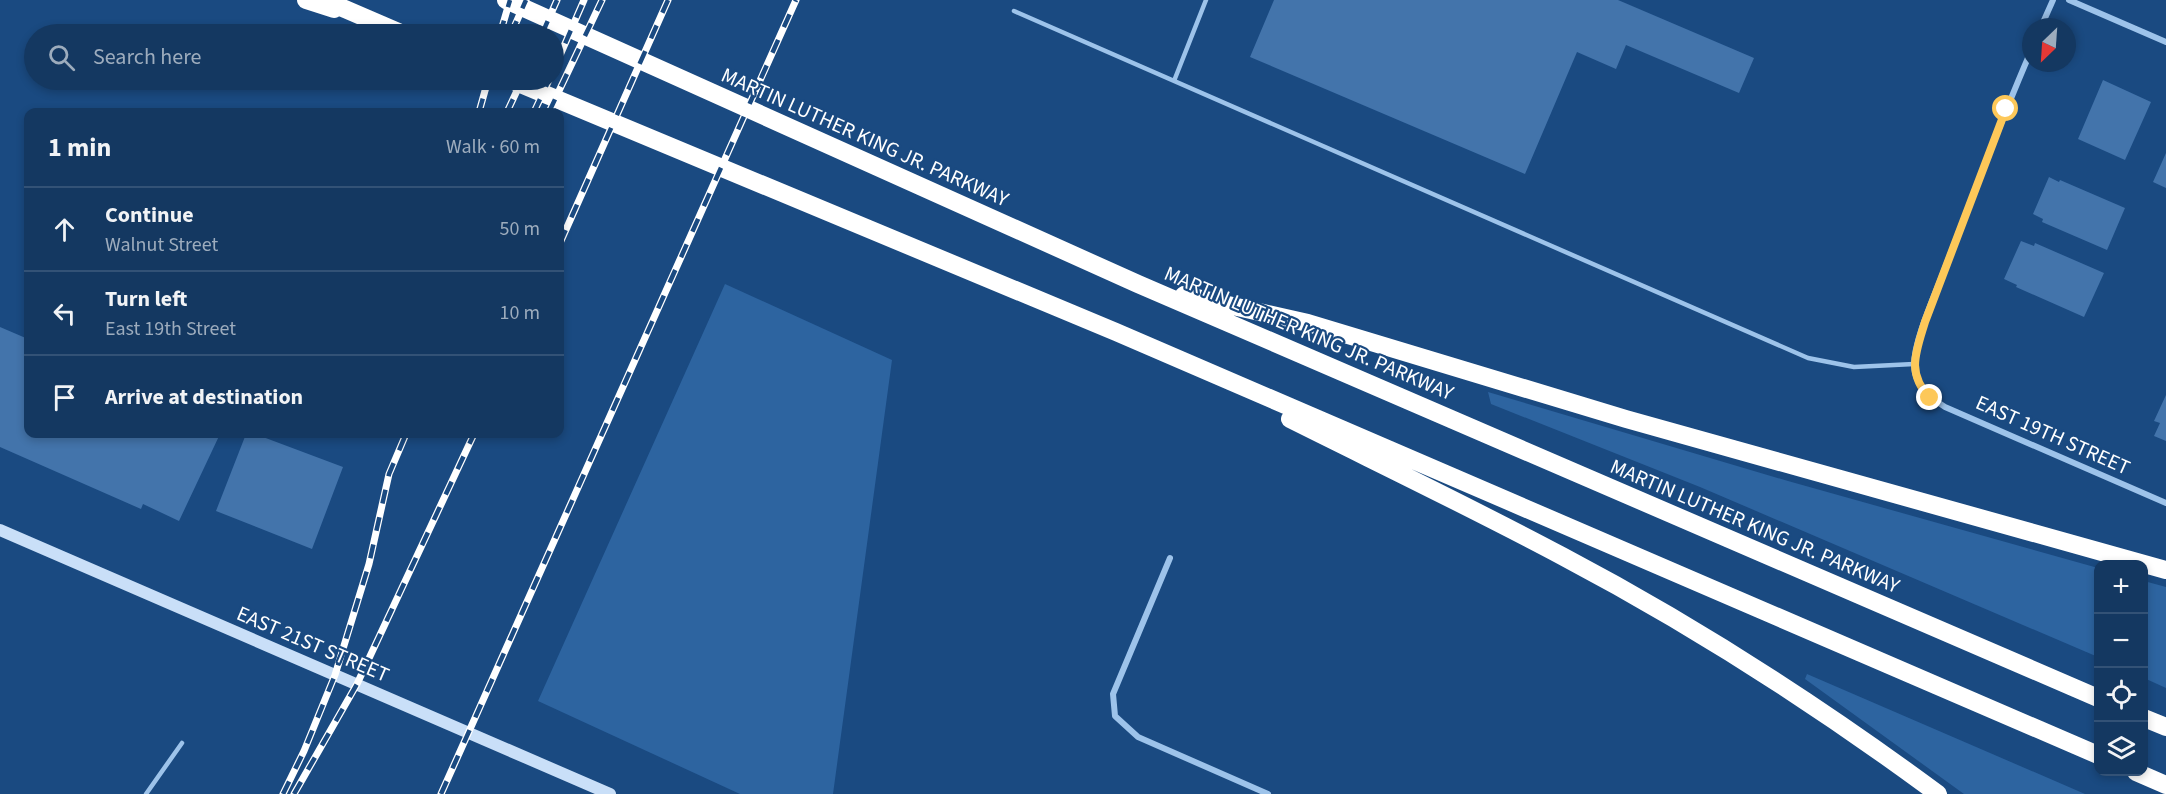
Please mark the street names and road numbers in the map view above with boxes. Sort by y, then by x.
street label: MARTIN LUTHER KING JR. PARKWAY [716,60,1014,215]
street label: MARTIN LUTHER KING JR. PARKWAY [1160,258,1459,408]
street label: EAST 19TH STREET [1971,388,2135,482]
street label: MARTIN LUTHER KING JR. PARKWAY [1606,451,1905,601]
street label: EAST 21ST STREET [232,598,394,690]

